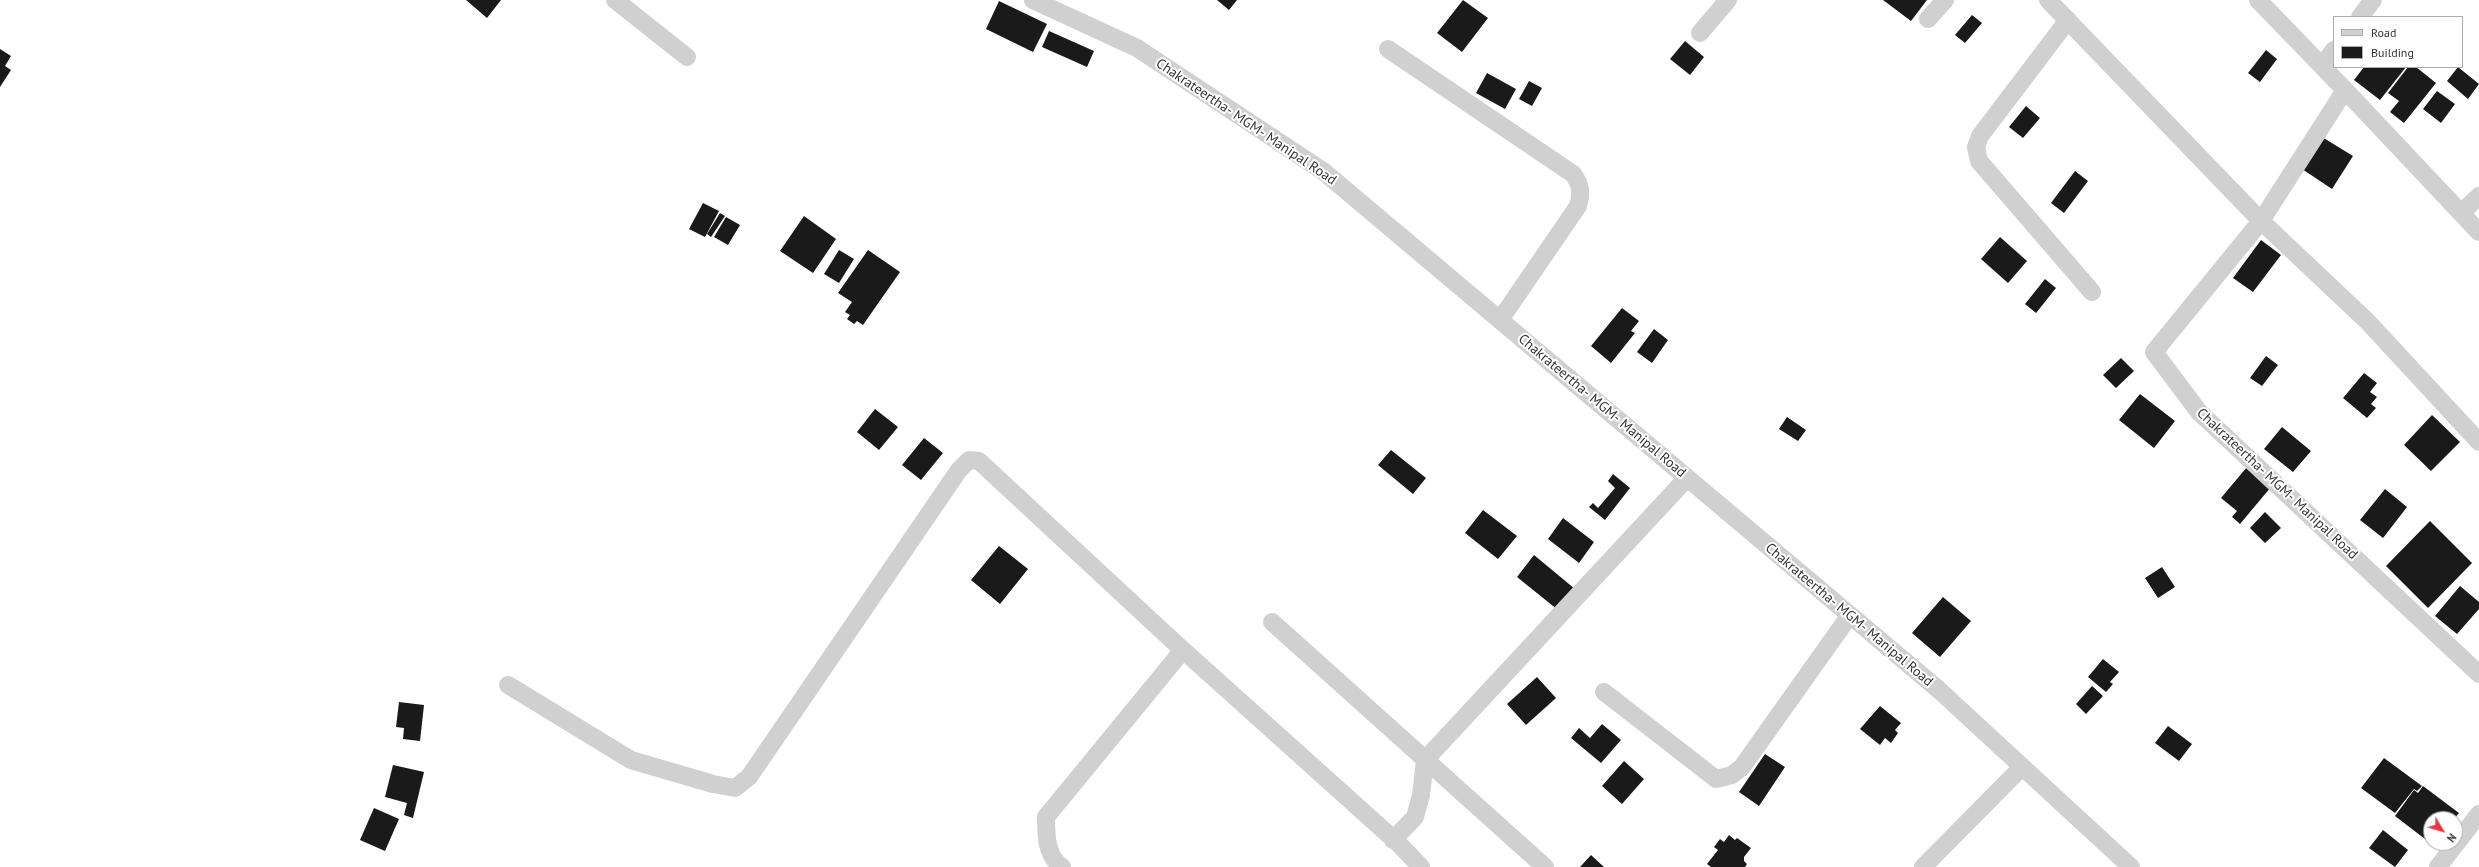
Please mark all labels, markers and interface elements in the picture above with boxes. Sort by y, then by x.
legend [2333,16,2463,68]
text: Road [2371,25,2396,40]
text: Building [2371,45,2414,60]
street label: Chakrateertha- MGM- Manipal Road [1153,55,1339,189]
street label: Chakrateertha- MGM- Manipal Road [1515,331,1689,481]
street label: Chakrateertha- MGM- Manipal Road [2193,405,2361,563]
street label: Chakrateertha- MGM- Manipal Road [1762,540,1936,690]
north arrow [2423,811,2463,851]
text: N [2444,831,2459,845]

